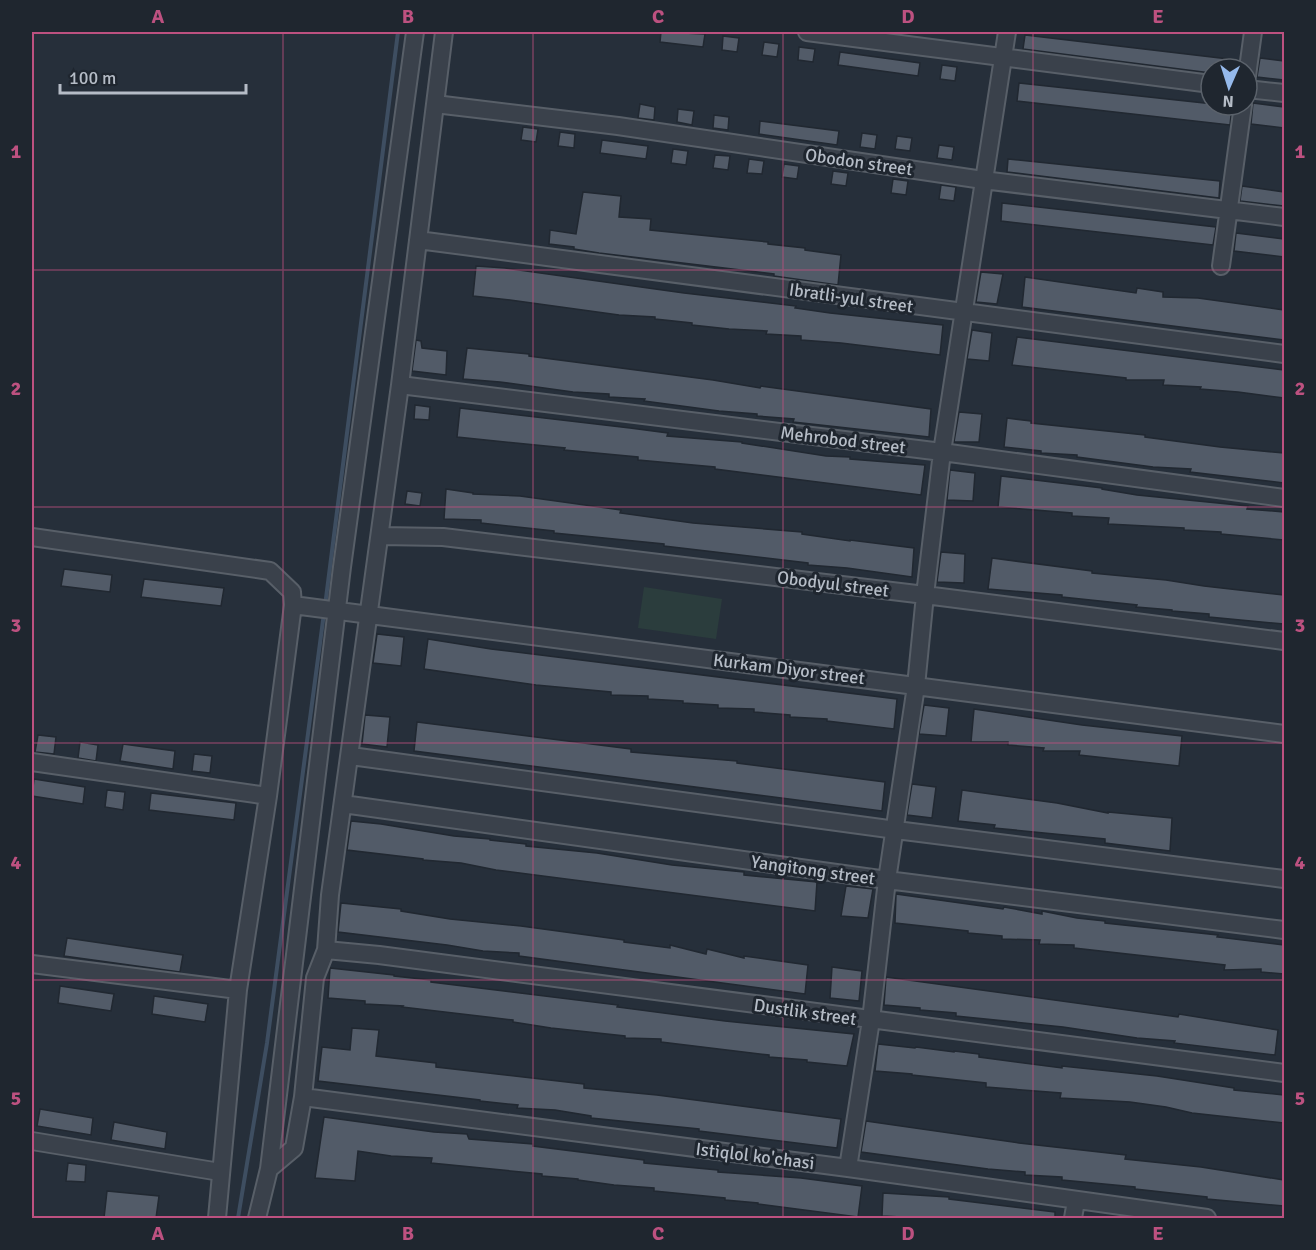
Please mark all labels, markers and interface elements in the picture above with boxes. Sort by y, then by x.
text: A [152,4,165,29]
text: B [402,4,414,29]
text: C [652,4,664,29]
text: D [901,4,915,29]
text: E [1152,4,1164,29]
scale bar [60,57,246,95]
north arrow [1199,57,1259,117]
text: 100 m [69,67,116,89]
text: N [1222,91,1234,111]
text: 1 [11,139,22,164]
text: 1 [1295,139,1306,164]
street label: Obodon street [804,144,914,180]
street label: Ibratli-yul street [787,278,915,318]
text: 2 [11,376,21,401]
text: 2 [1295,376,1305,401]
street label: Mehrobod street [779,421,907,459]
street label: Obodyul street [776,566,890,602]
text: 3 [11,613,21,638]
text: 3 [1295,613,1305,638]
street label: Kurkam Diyor street [712,649,866,689]
text: 4 [11,850,22,875]
street label: Yangitong street [750,850,876,890]
text: 4 [1295,850,1306,875]
street label: Dustlik street [752,994,858,1030]
text: 5 [11,1086,21,1111]
text: 5 [1295,1086,1305,1111]
street label: Istiqlol ko'chasi [694,1138,816,1174]
text: A [152,1221,165,1246]
text: B [402,1221,414,1246]
text: C [652,1221,664,1246]
text: D [901,1221,915,1246]
text: E [1152,1221,1164,1246]

